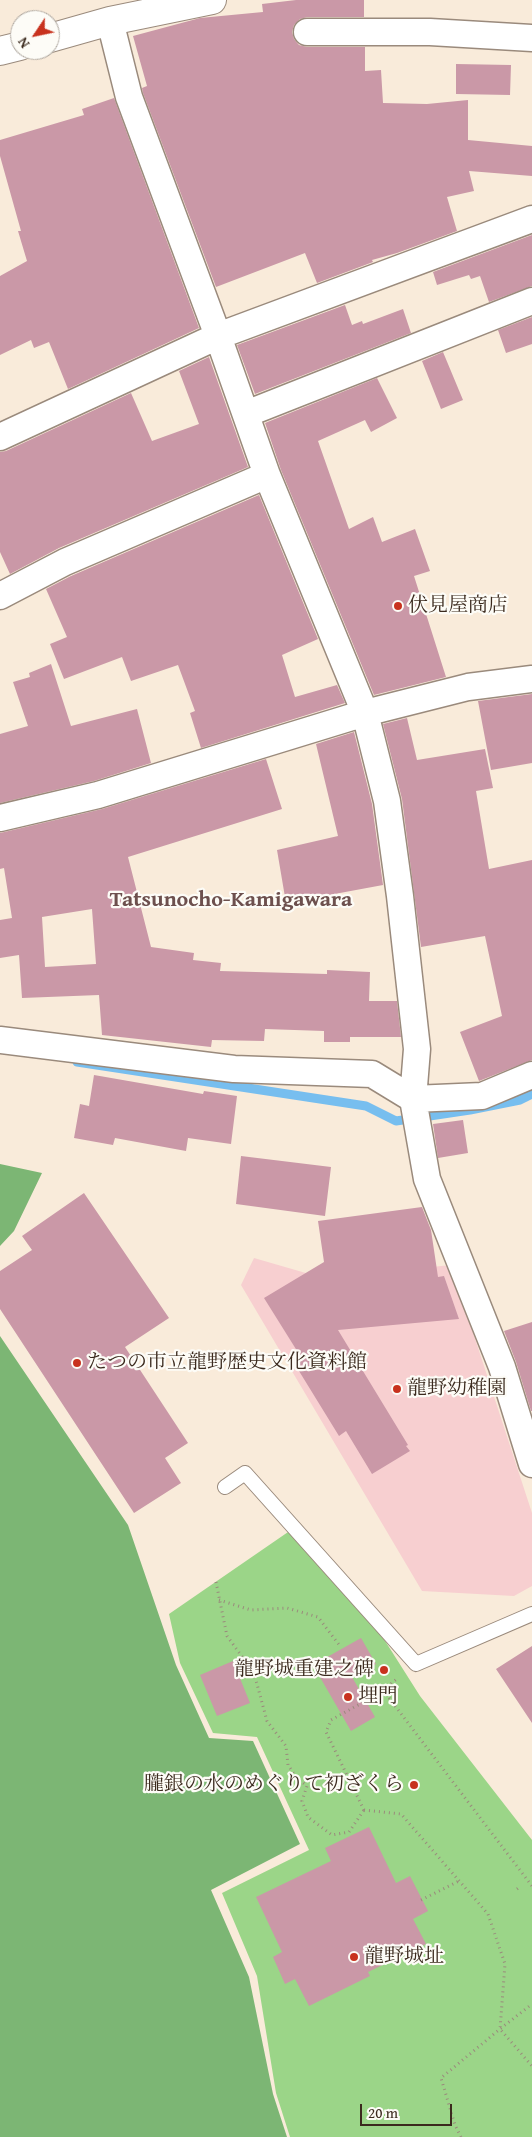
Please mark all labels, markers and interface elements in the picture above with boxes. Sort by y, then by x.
north arrow [10,10,60,60]
text: N [12,33,34,52]
place label: 伏見屋商店 [408,594,508,618]
marker: 伏見屋商店 [392,600,404,612]
district label: Tatsunocho-Kamigawara [110,887,352,913]
place label: たつの市立龍野歴史文化資料館 [87,1351,367,1375]
marker: たつの市立龍野歴史文化資料館 [71,1357,83,1369]
place label: 龍野幼稚園 [407,1377,507,1401]
marker: 龍野幼稚園 [391,1383,403,1395]
place label: 龍野城重建之碑 [234,1658,374,1682]
marker: 龍野城重建之碑 [378,1664,390,1676]
place label: 埋門 [358,1685,398,1709]
marker: 埋門 [342,1691,354,1703]
place label: 朧銀の水のめぐりて初ざくら [144,1773,404,1797]
marker: 朧銀の水のめぐりて初ざくら [408,1779,420,1791]
place label: 龍野城址 [364,1945,444,1969]
marker: 龍野城址 [348,1951,360,1963]
scale bar [362,2094,454,2126]
text: 20 m [368,2102,398,2123]

